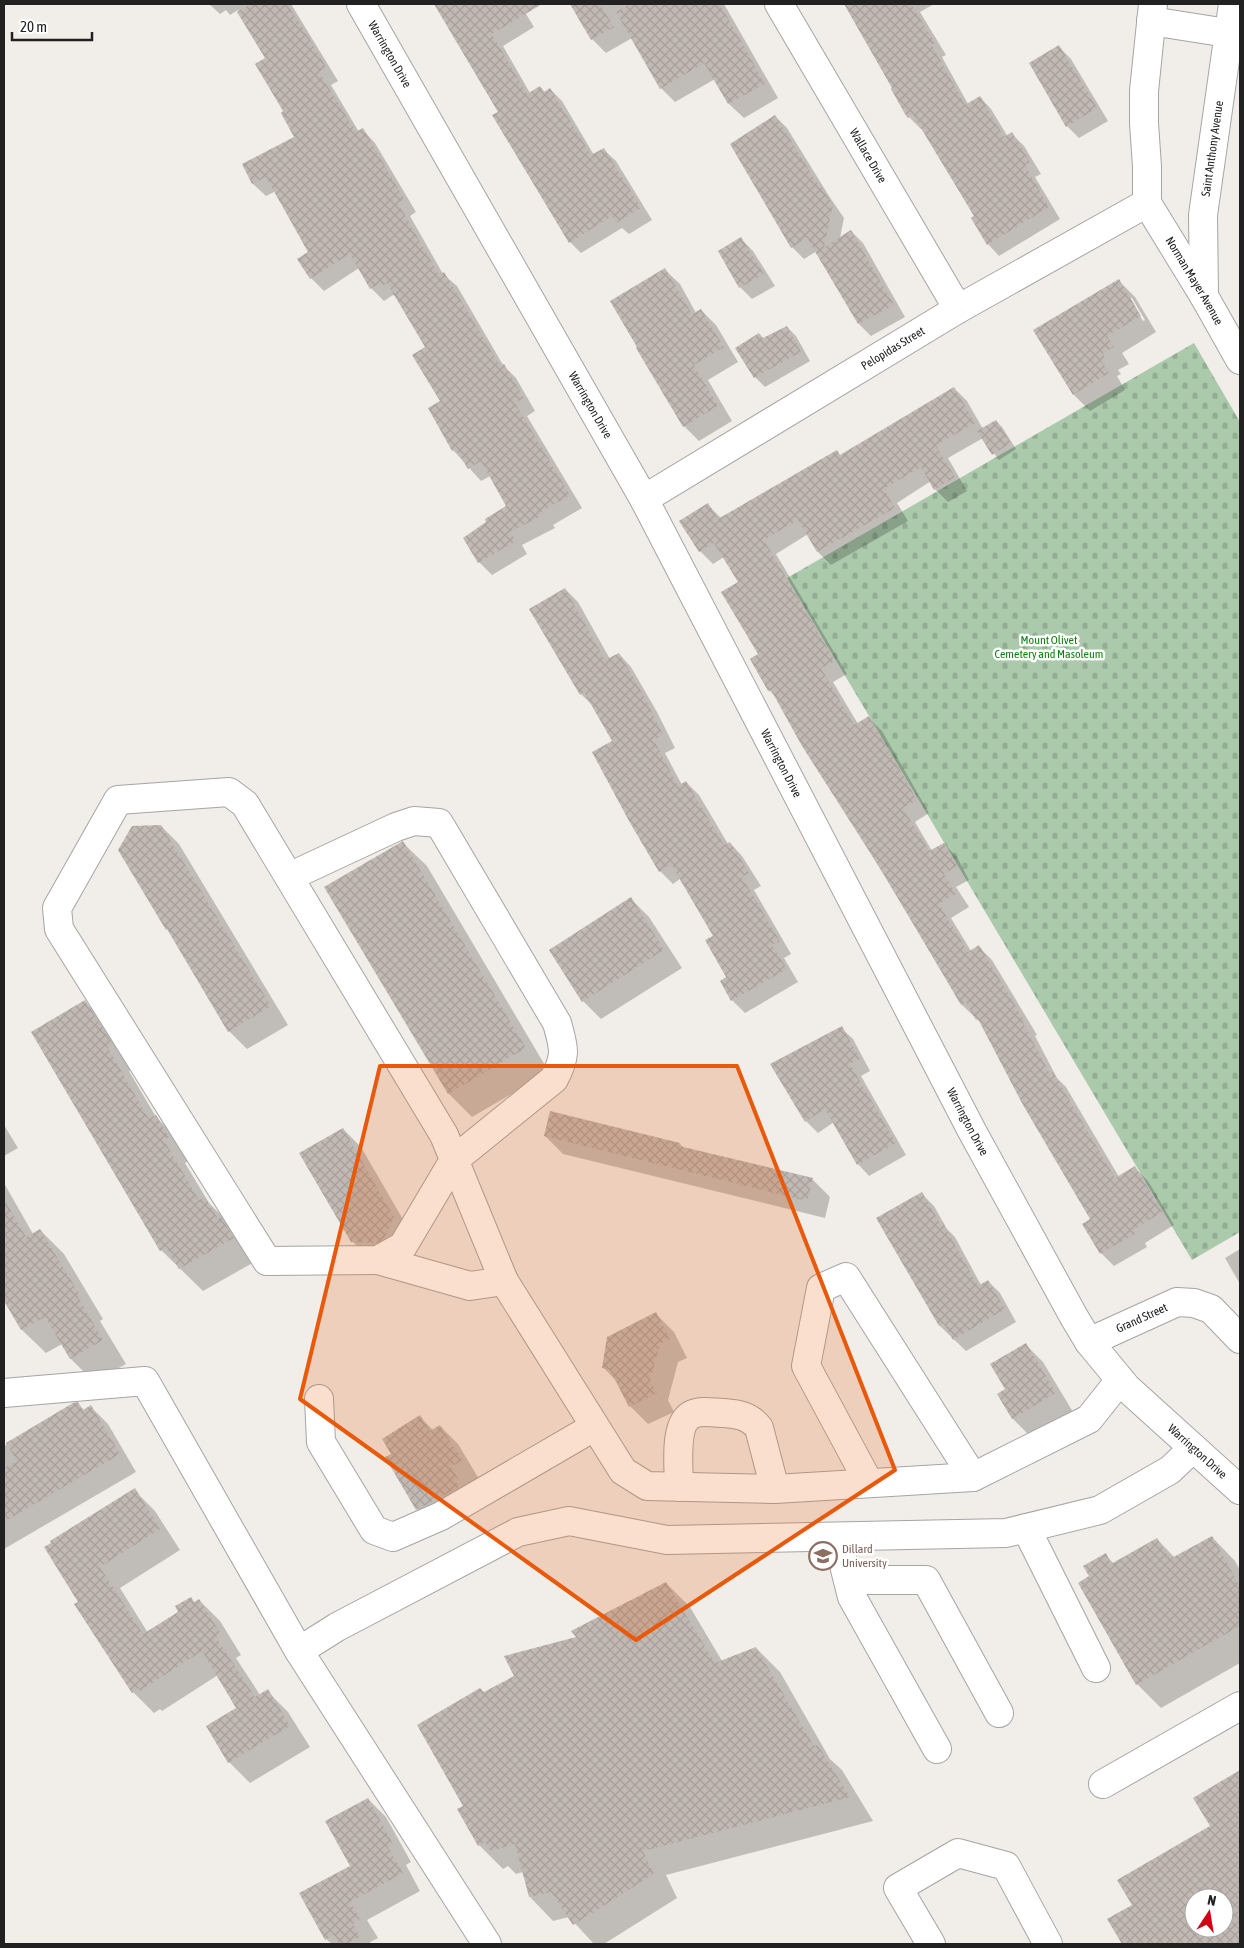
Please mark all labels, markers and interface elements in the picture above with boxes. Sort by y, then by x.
scale bar [12,10,92,42]
text: 20 m [20,18,47,35]
street label: Warrington Drive [365,18,414,90]
street label: Saint Anthony Avenue [1199,100,1226,198]
street label: Wallace Drive [847,126,890,186]
street label: Norman Mayer Avenue [1162,234,1226,327]
street label: Pelopidas Street [859,323,928,373]
street label: Warrington Drive [566,369,615,441]
park label: Mount Olivet Cemetery and Masoleum [994,633,1104,661]
street label: Warrington Drive [758,727,805,800]
street label: Warrington Drive [944,1086,991,1158]
street label: Grand Street [1114,1300,1170,1336]
street label: Warrington Drive [1165,1421,1230,1482]
school or university icon: Dillard University [808,1541,838,1571]
place label: Dillard University [842,1542,887,1570]
north arrow [1184,1888,1234,1938]
text: N [1206,1892,1217,1909]

